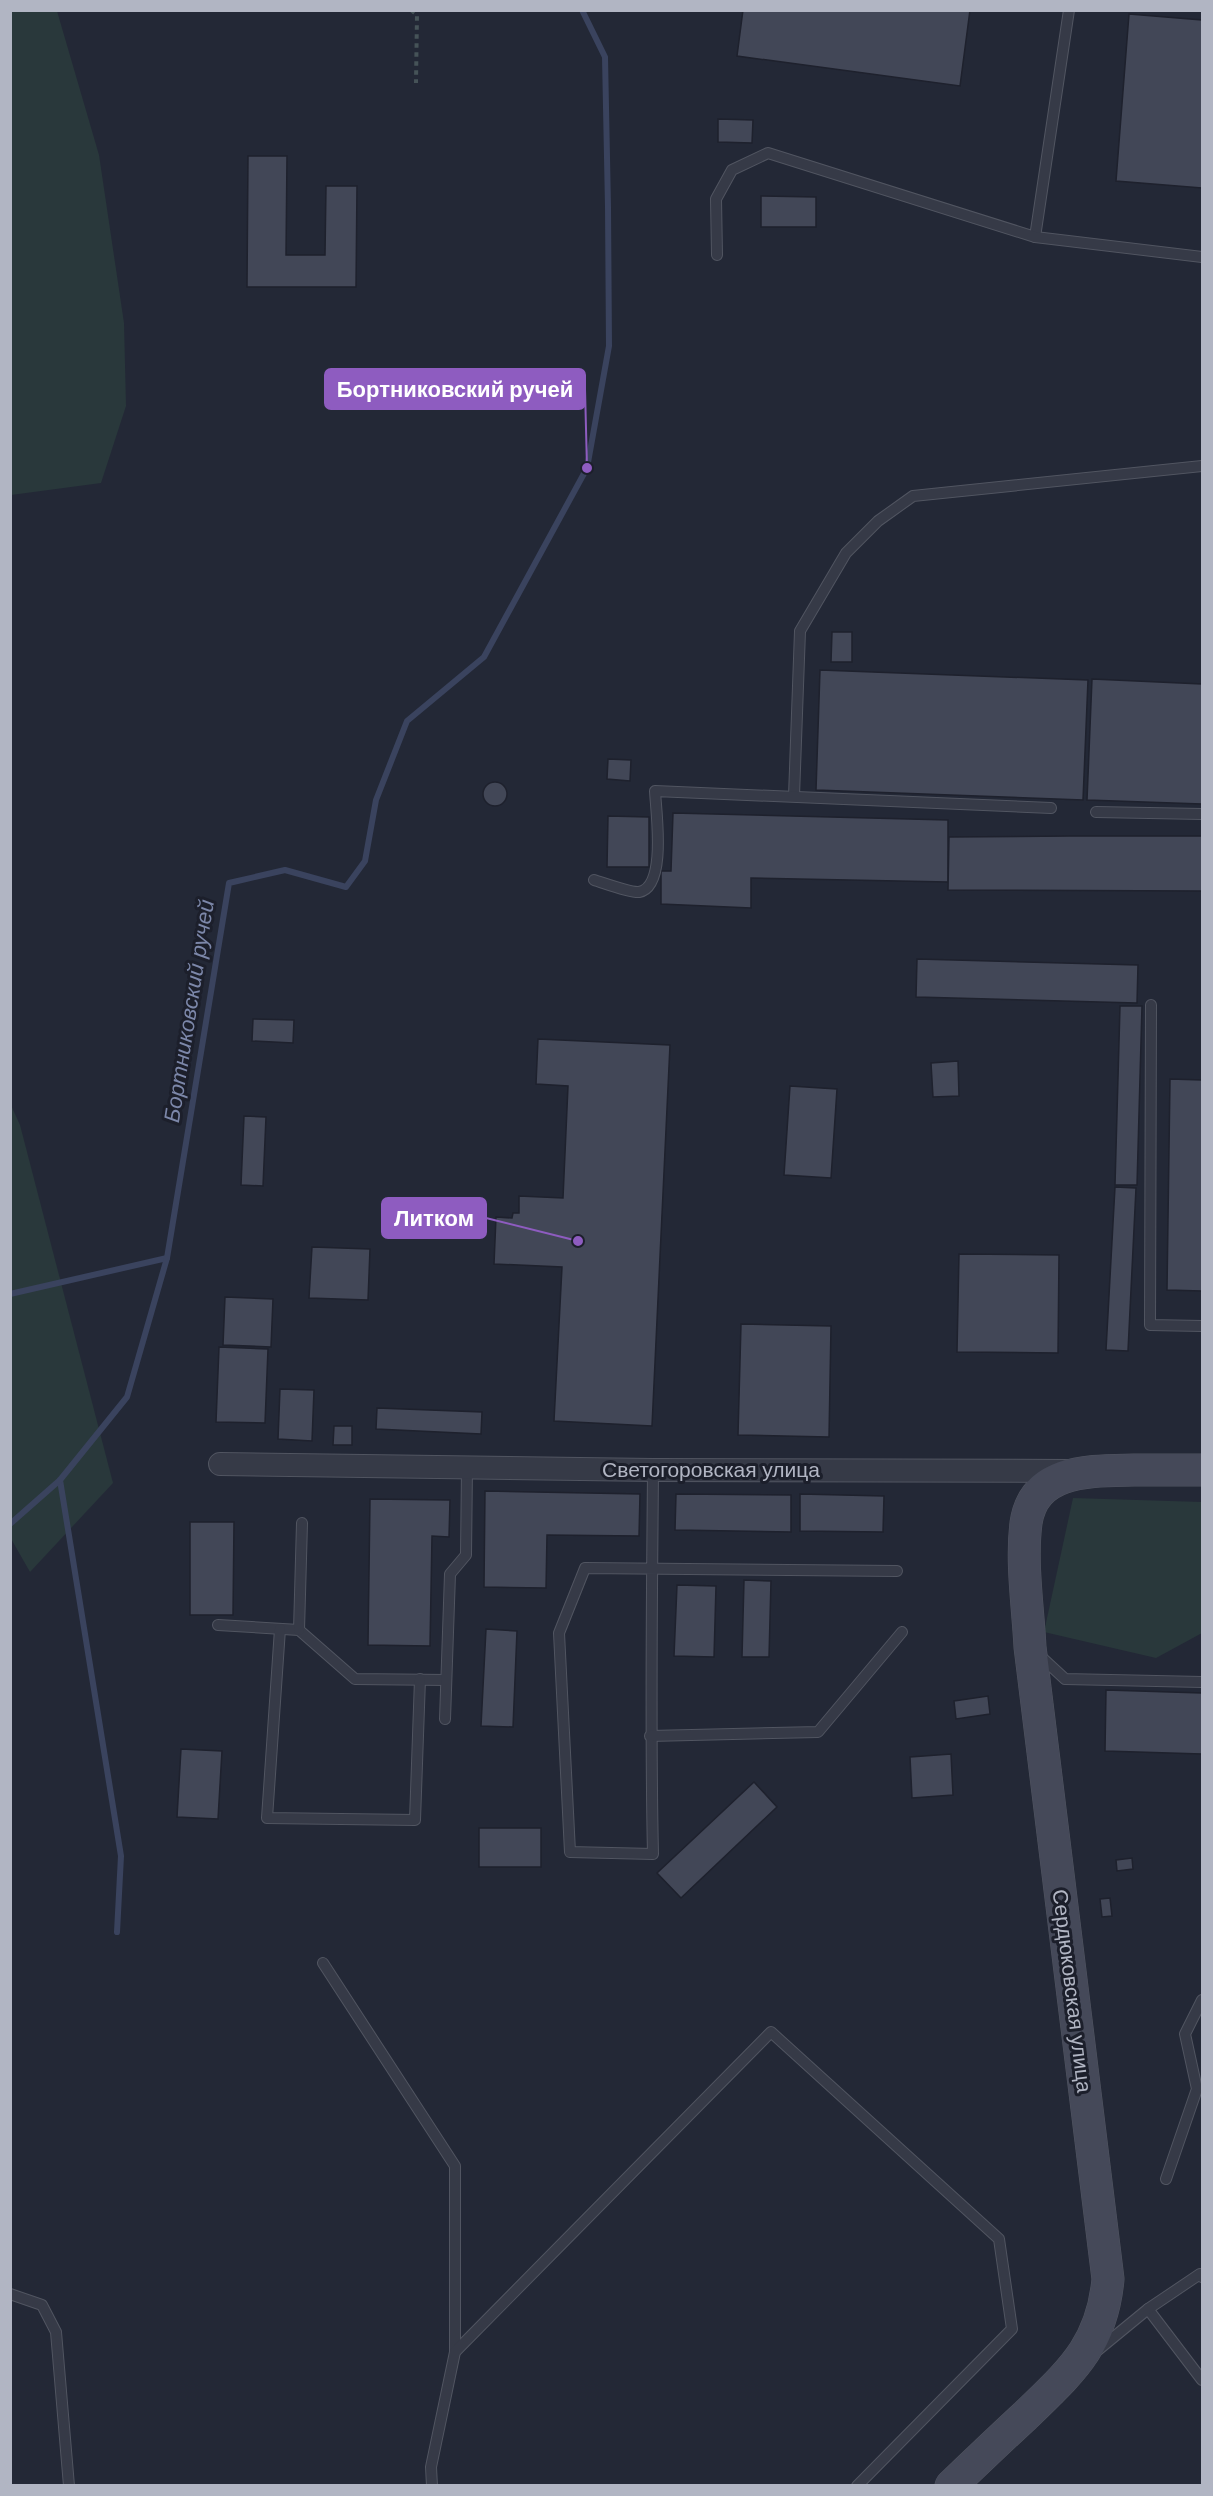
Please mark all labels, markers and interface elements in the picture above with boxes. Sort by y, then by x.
callout: Бортниковский ручей [325,369,585,409]
text: Бортниковский ручей [337,375,573,404]
water label: Бортниковский ручей [157,897,221,1125]
callout: Литком [382,1198,486,1238]
text: Литком [394,1204,474,1233]
street label: Светогоровская улица [602,1456,820,1484]
street label: Сердюковская улица [1046,1888,1098,2095]

